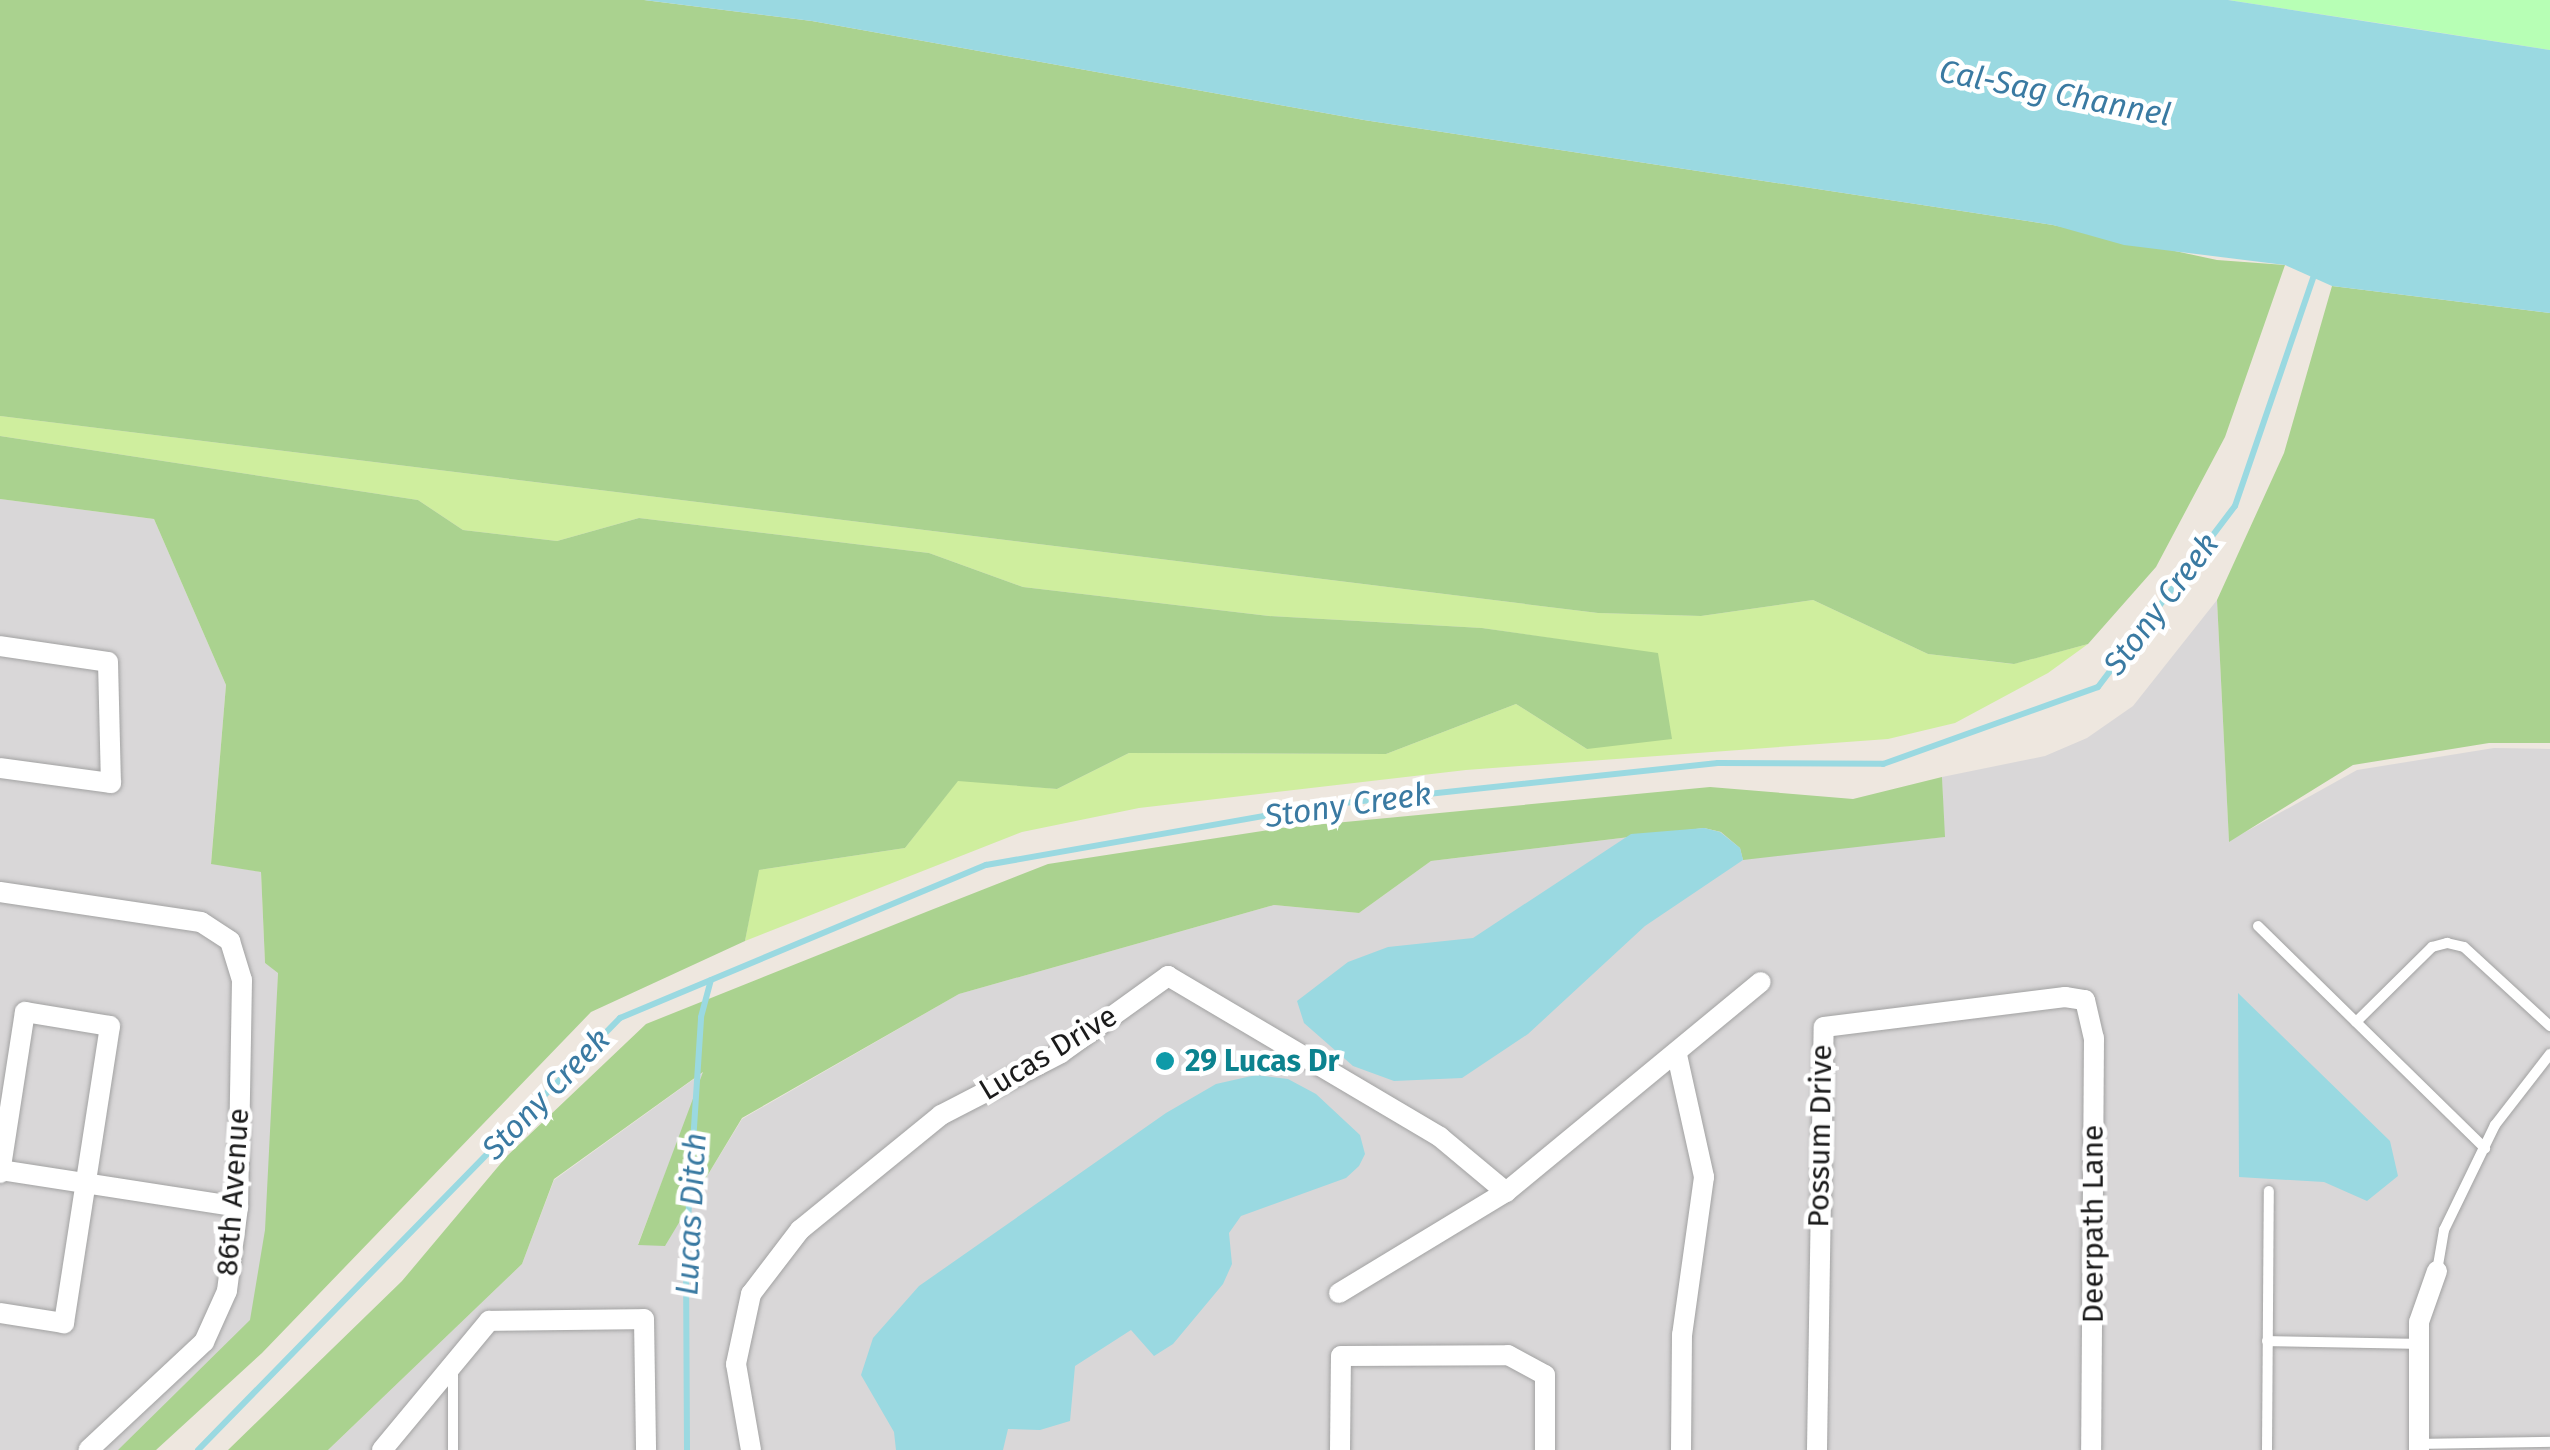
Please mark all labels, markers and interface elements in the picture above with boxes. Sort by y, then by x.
water label: Cal-Sag Channel [1936,52,2174,134]
water label: Stony Creek [2095,526,2227,682]
water label: Stony Creek [1262,774,1434,836]
street label: Lucas Drive [973,998,1123,1108]
water label: Stony Creek [474,1020,618,1168]
place label: 29 Lucas Dr [1185,1043,1340,1079]
street label: Possum Drive [1800,1044,1840,1228]
marker: 29 Lucas Dr [1154,1050,1176,1072]
street label: 86th Avenue [209,1107,257,1277]
street label: Deerpath Lane [2075,1125,2111,1323]
water label: Lucas Ditch [668,1132,714,1296]

